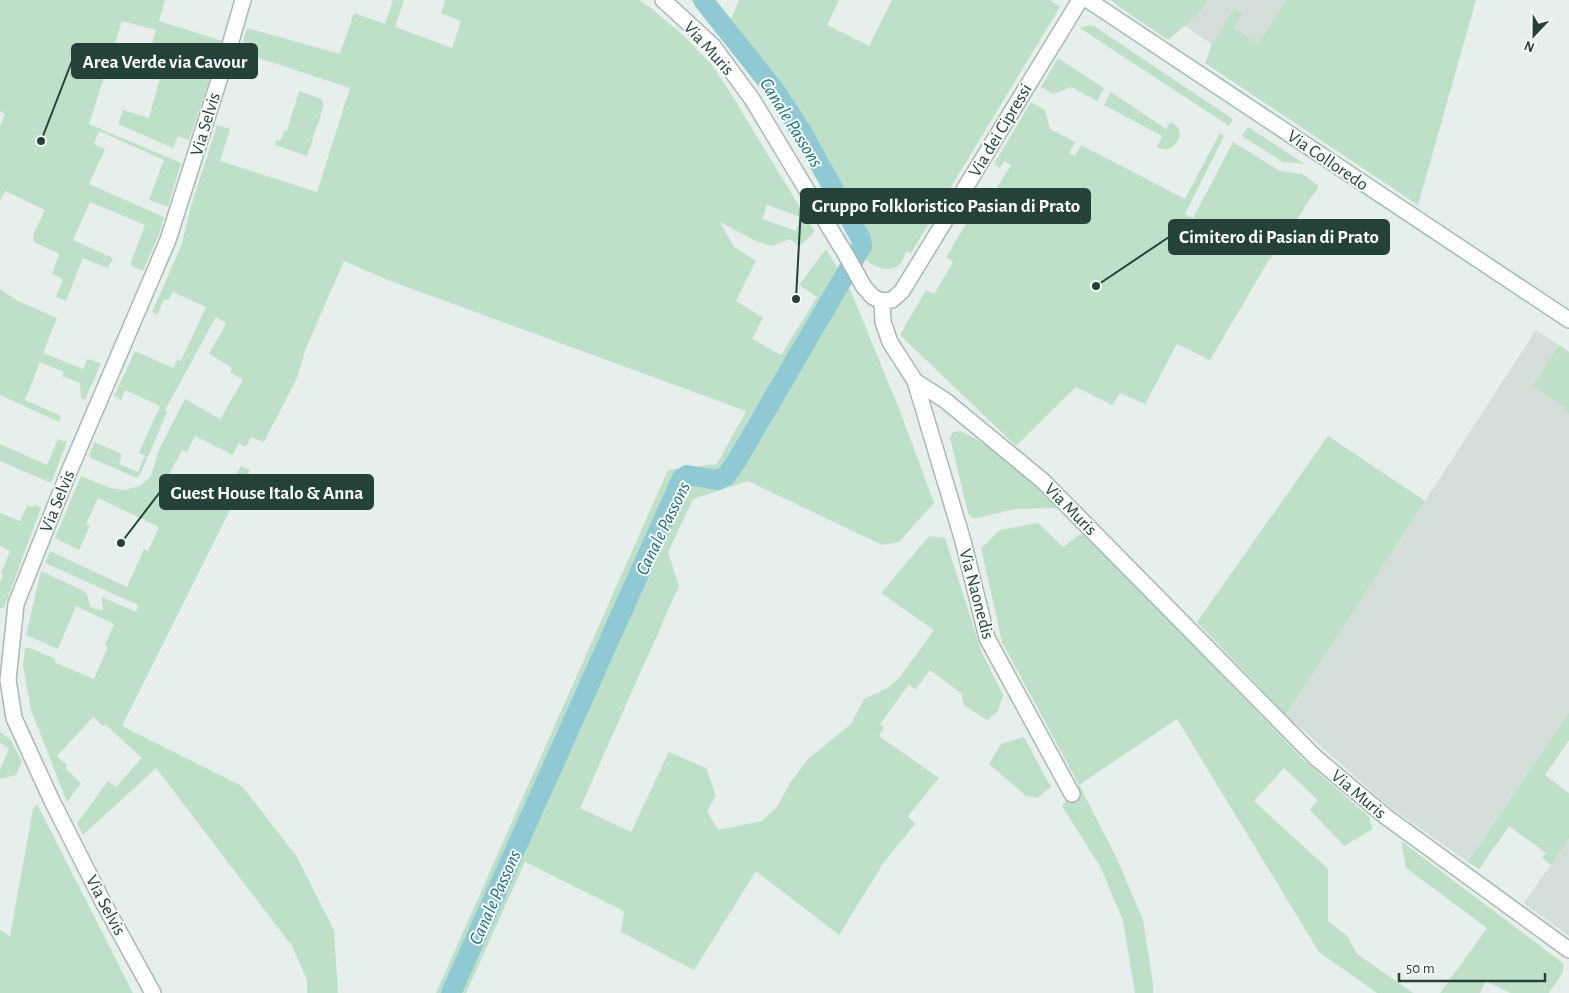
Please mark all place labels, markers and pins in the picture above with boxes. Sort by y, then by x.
callout: Area Verde via Cavour [72,44,257,78]
callout: Gruppo Folkloristico Pasian di Prato [801,189,1090,223]
callout: Cimitero di Pasian di Prato [1169,220,1389,254]
callout: Guest House Italo & Anna [160,475,373,509]

